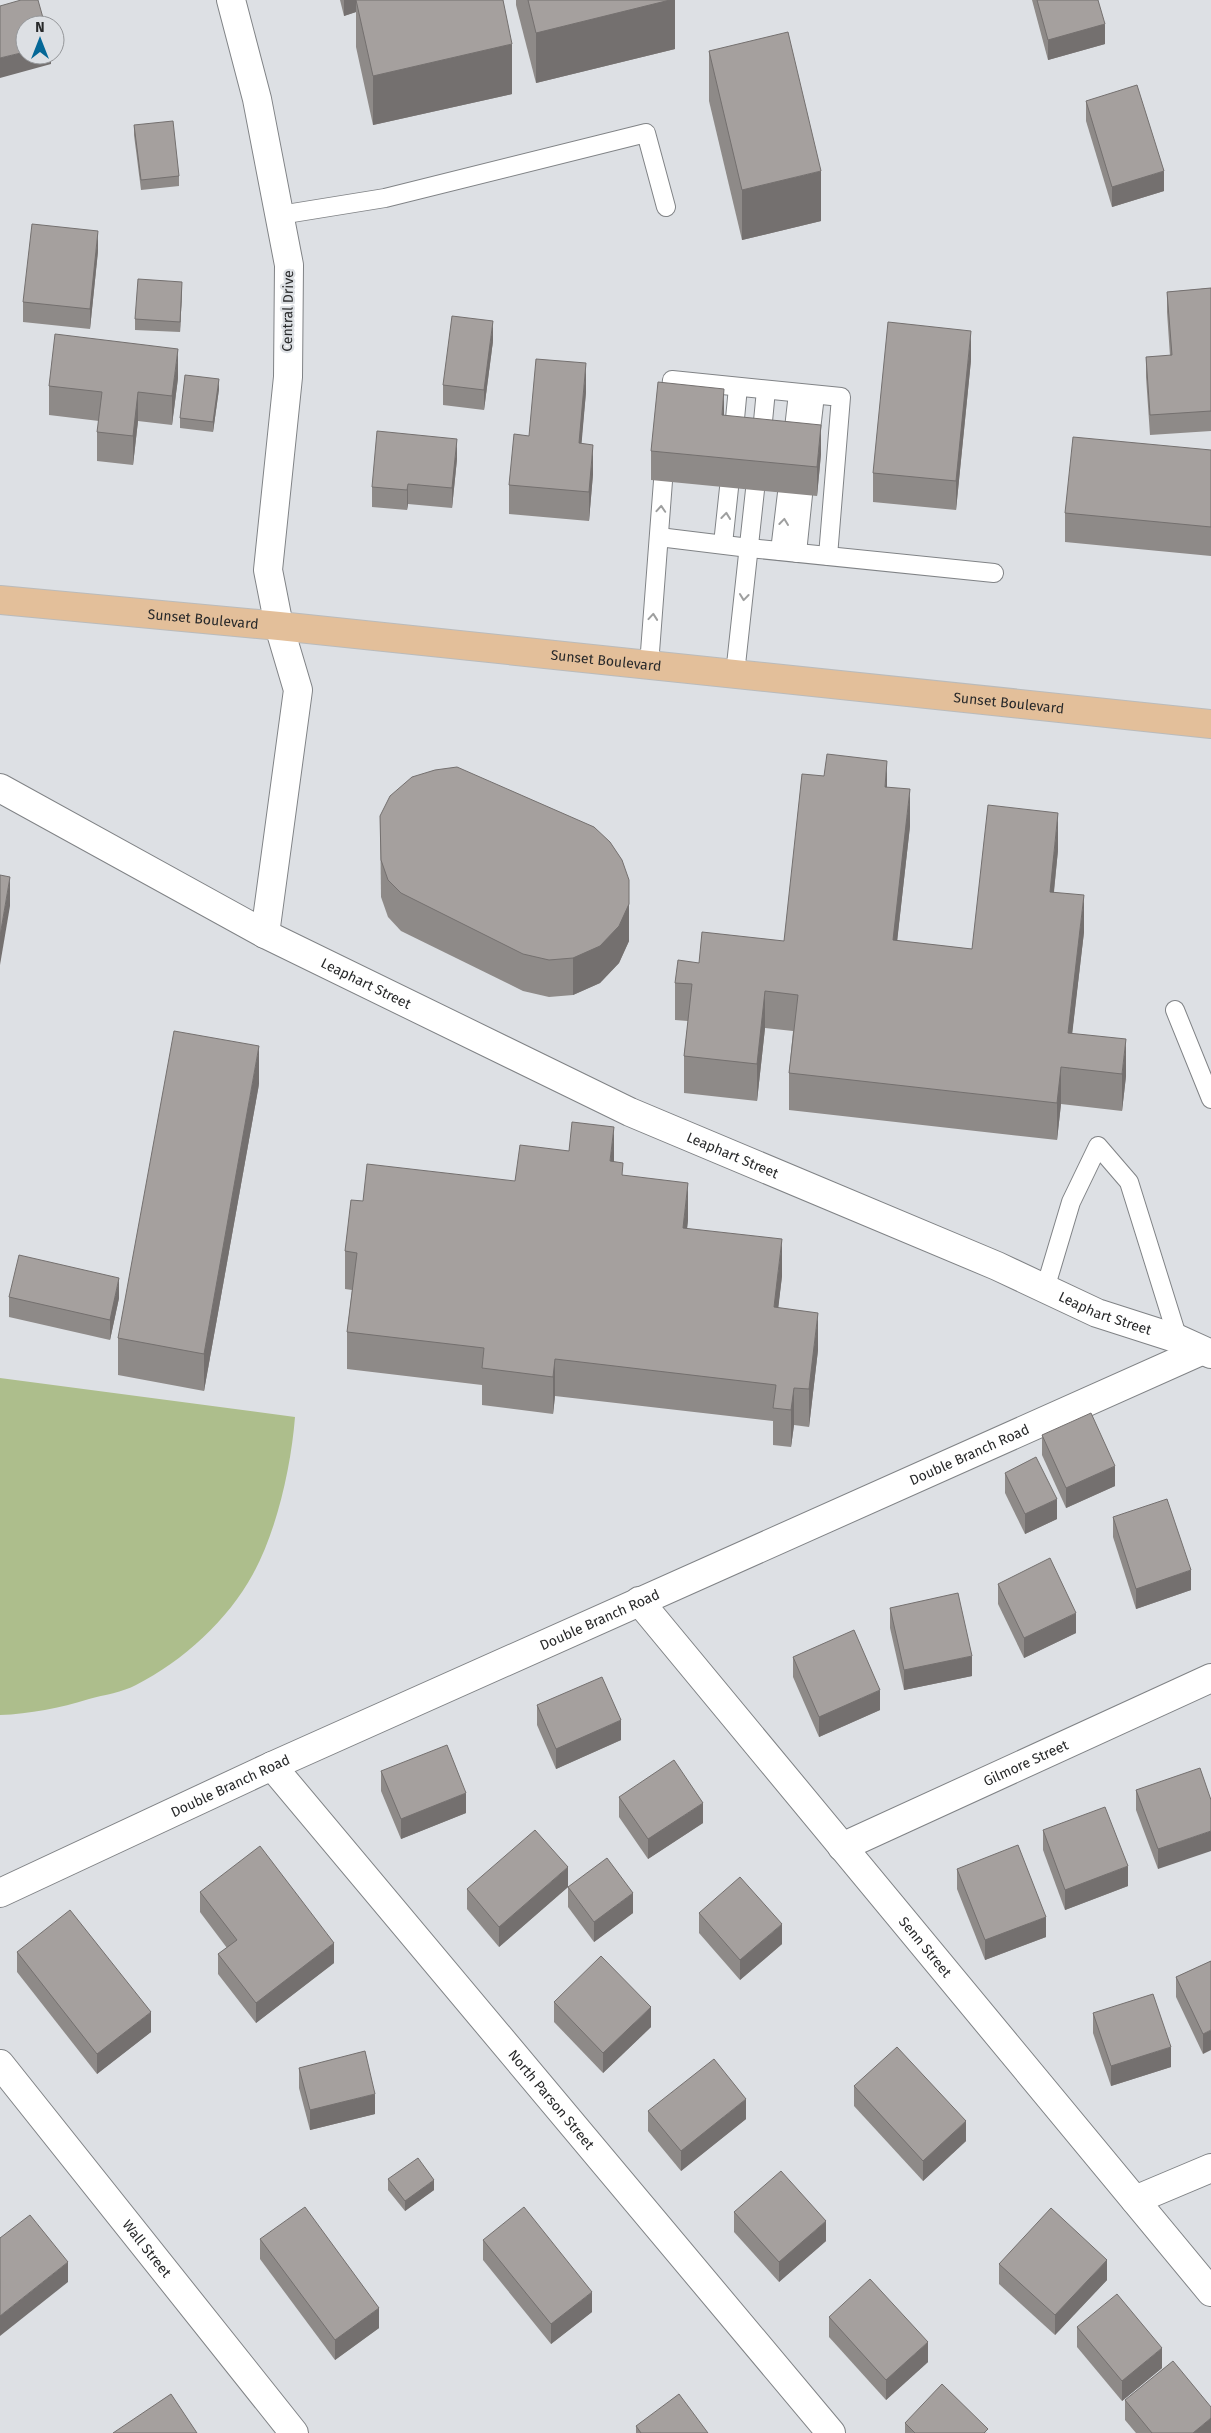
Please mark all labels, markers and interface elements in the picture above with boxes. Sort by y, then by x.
north arrow [15,15,65,65]
text: N [35,19,45,36]
street label: Central Drive [279,270,297,352]
one-way arrow [655,505,666,513]
one-way arrow [720,512,731,520]
one-way arrow [778,518,788,527]
one-way arrow [739,593,750,601]
street label: Sunset Boulevard [147,605,259,633]
one-way arrow [647,613,658,621]
street label: Sunset Boulevard [550,646,662,675]
street label: Sunset Boulevard [953,688,1065,717]
street label: Leaphart Street [318,954,415,1013]
street label: Leaphart Street [684,1128,782,1182]
street label: Leaphart Street [1056,1288,1155,1339]
street label: Double Branch Road [907,1420,1032,1489]
street label: Double Branch Road [537,1586,662,1654]
street label: Gilmore Street [981,1736,1072,1790]
street label: Double Branch Road [168,1751,292,1821]
street label: Senn Street [895,1913,956,1981]
street label: North Parson Street [505,2046,599,2154]
street label: Wall Street [119,2216,176,2281]

